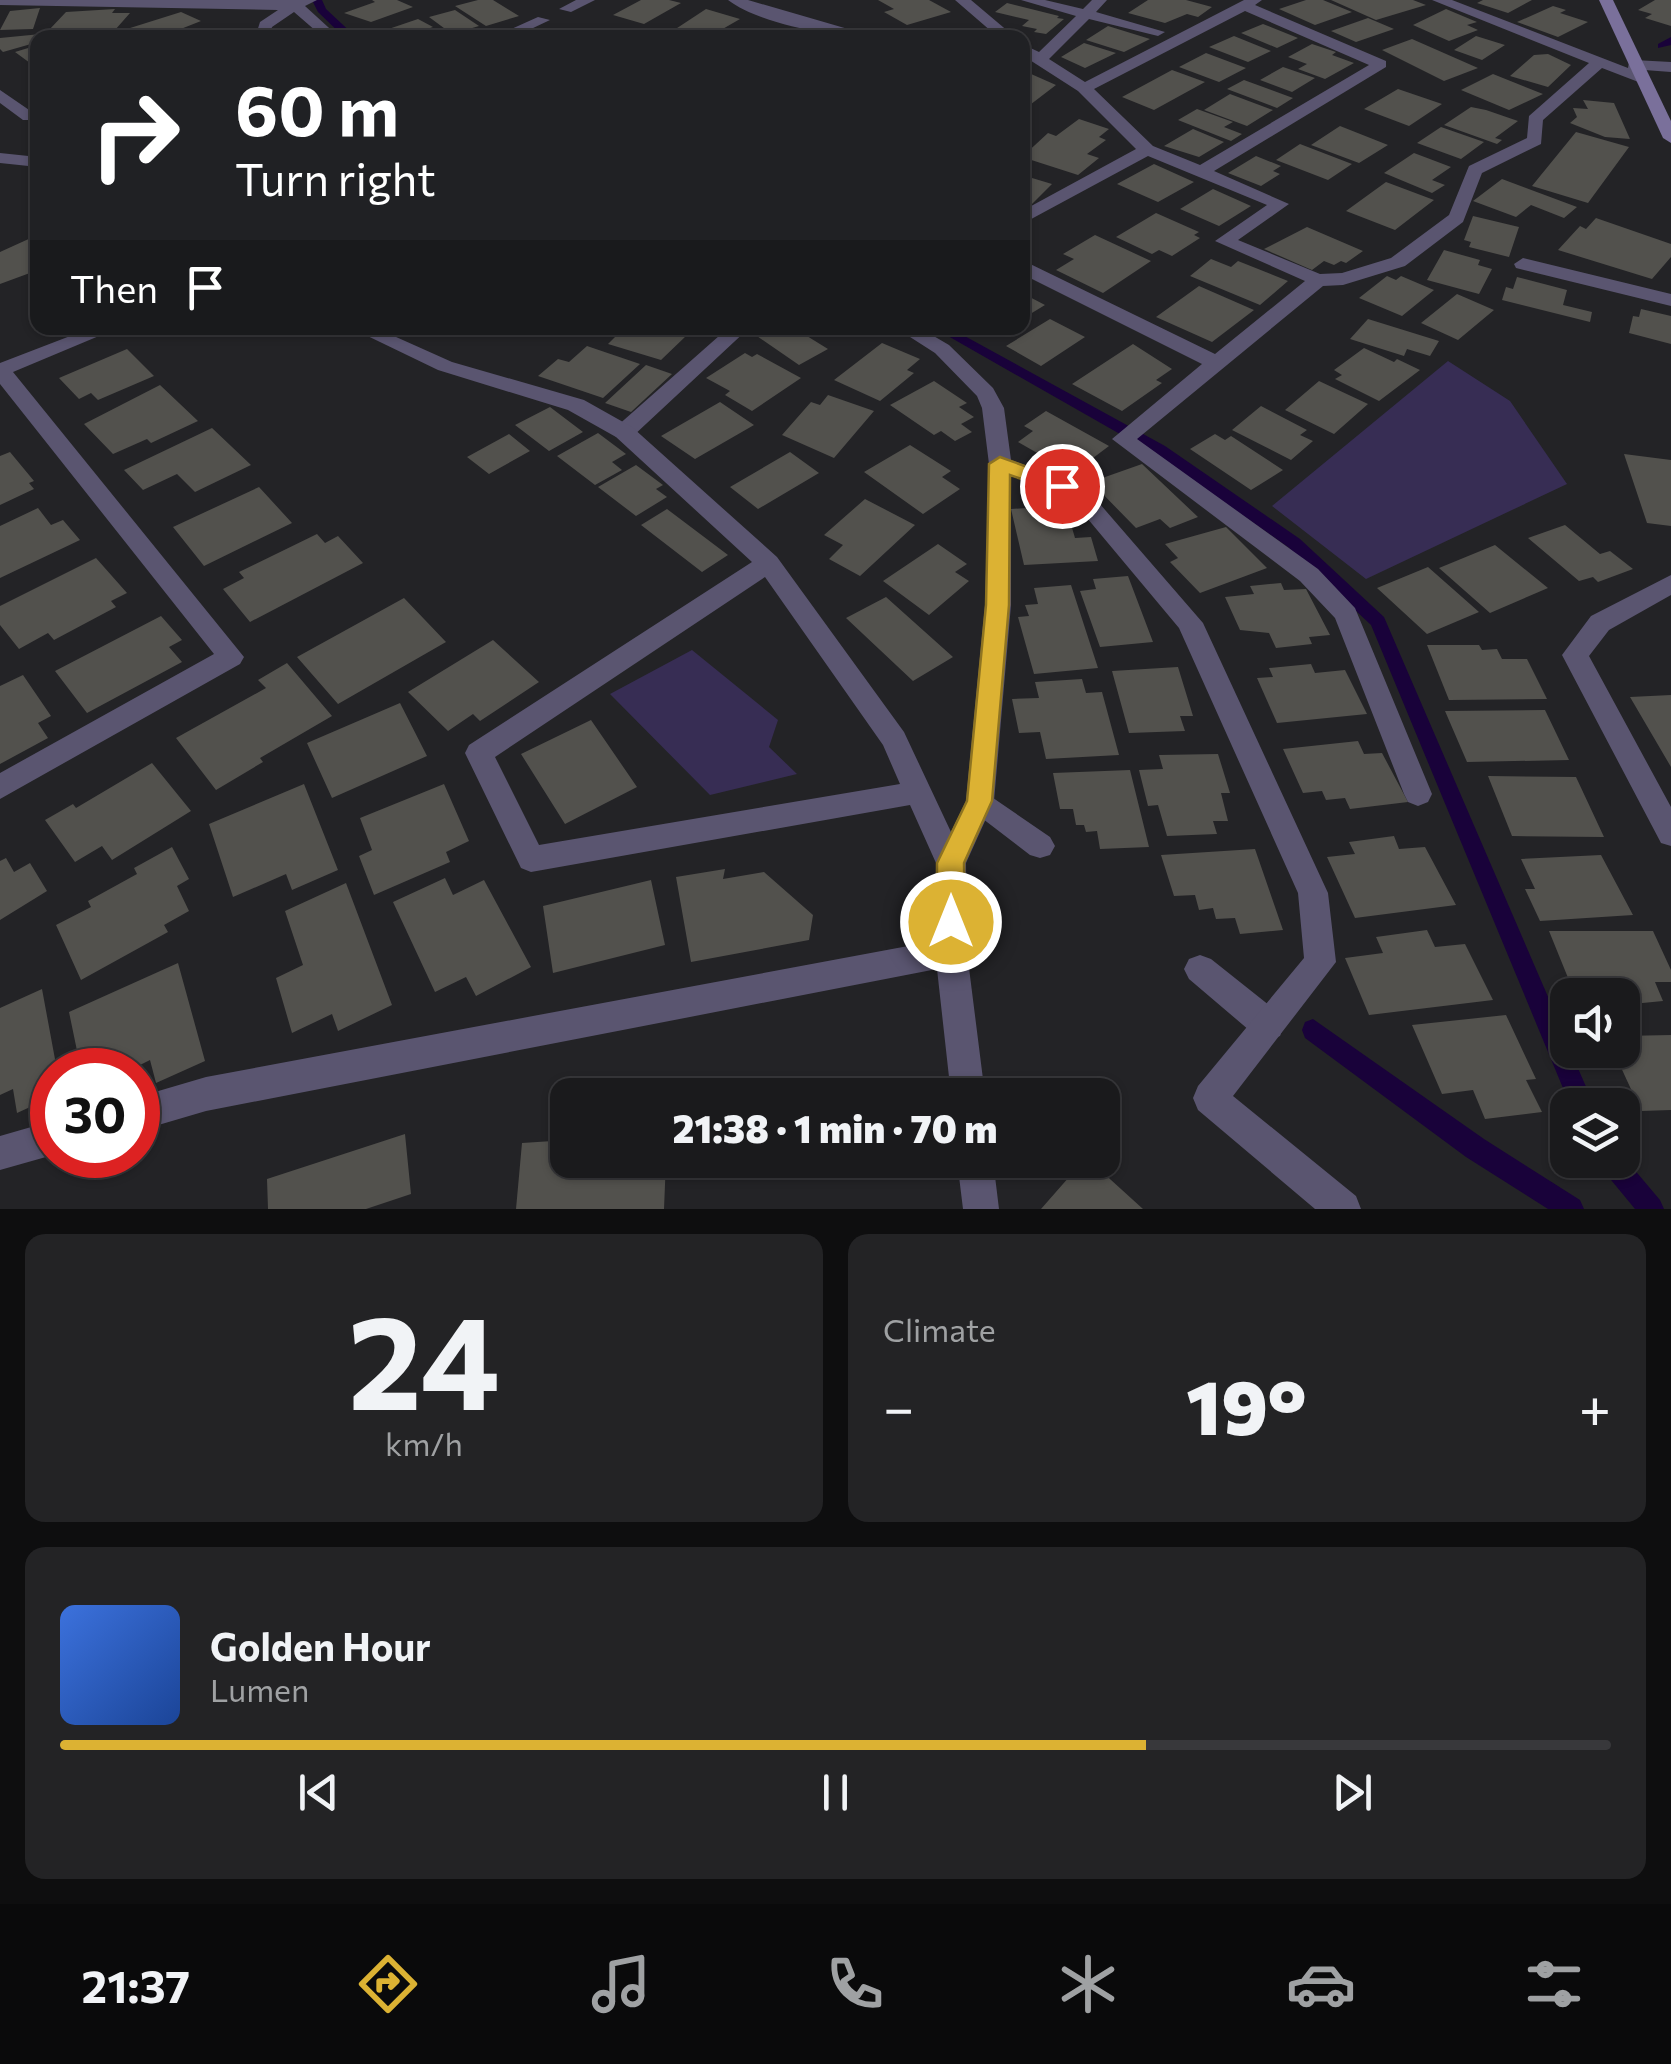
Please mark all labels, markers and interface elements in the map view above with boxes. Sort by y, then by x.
text: 60 m [235,65,399,150]
icon: right [70,70,200,200]
text: Turn right [235,150,436,205]
icon: arrive [178,260,233,315]
text: Then [70,264,158,311]
pin [1020,444,1105,529]
icon: arrive [1035,459,1090,514]
position arrow [899,870,1003,974]
map controls [1550,978,1640,1178]
button: sound [1550,978,1640,1068]
speed limit sign: 30 [30,1048,160,1178]
button: layers [1550,1088,1640,1178]
text: 21:38 · 1 min · 70 m [673,1104,997,1151]
text: 24 [348,1278,500,1437]
text: Climate [883,1309,996,1349]
text: 19° [1186,1359,1307,1450]
text: − [883,1372,914,1439]
text: + [1579,1372,1611,1439]
text: km/h [385,1423,463,1463]
text: Golden Hour [210,1622,431,1669]
text: Lumen [210,1669,309,1709]
icon: previous [291,1765,346,1820]
icon: pause [808,1765,863,1820]
icon: next [1325,1765,1380,1820]
icon: directions [353,1949,423,2019]
icon: music [586,1949,656,2019]
icon: phone [820,1949,890,2019]
icon: climate [1053,1949,1123,2019]
icon: car [1286,1949,1356,2019]
icon: filters [1519,1949,1589,2019]
text: 21:37 [82,1957,190,2012]

